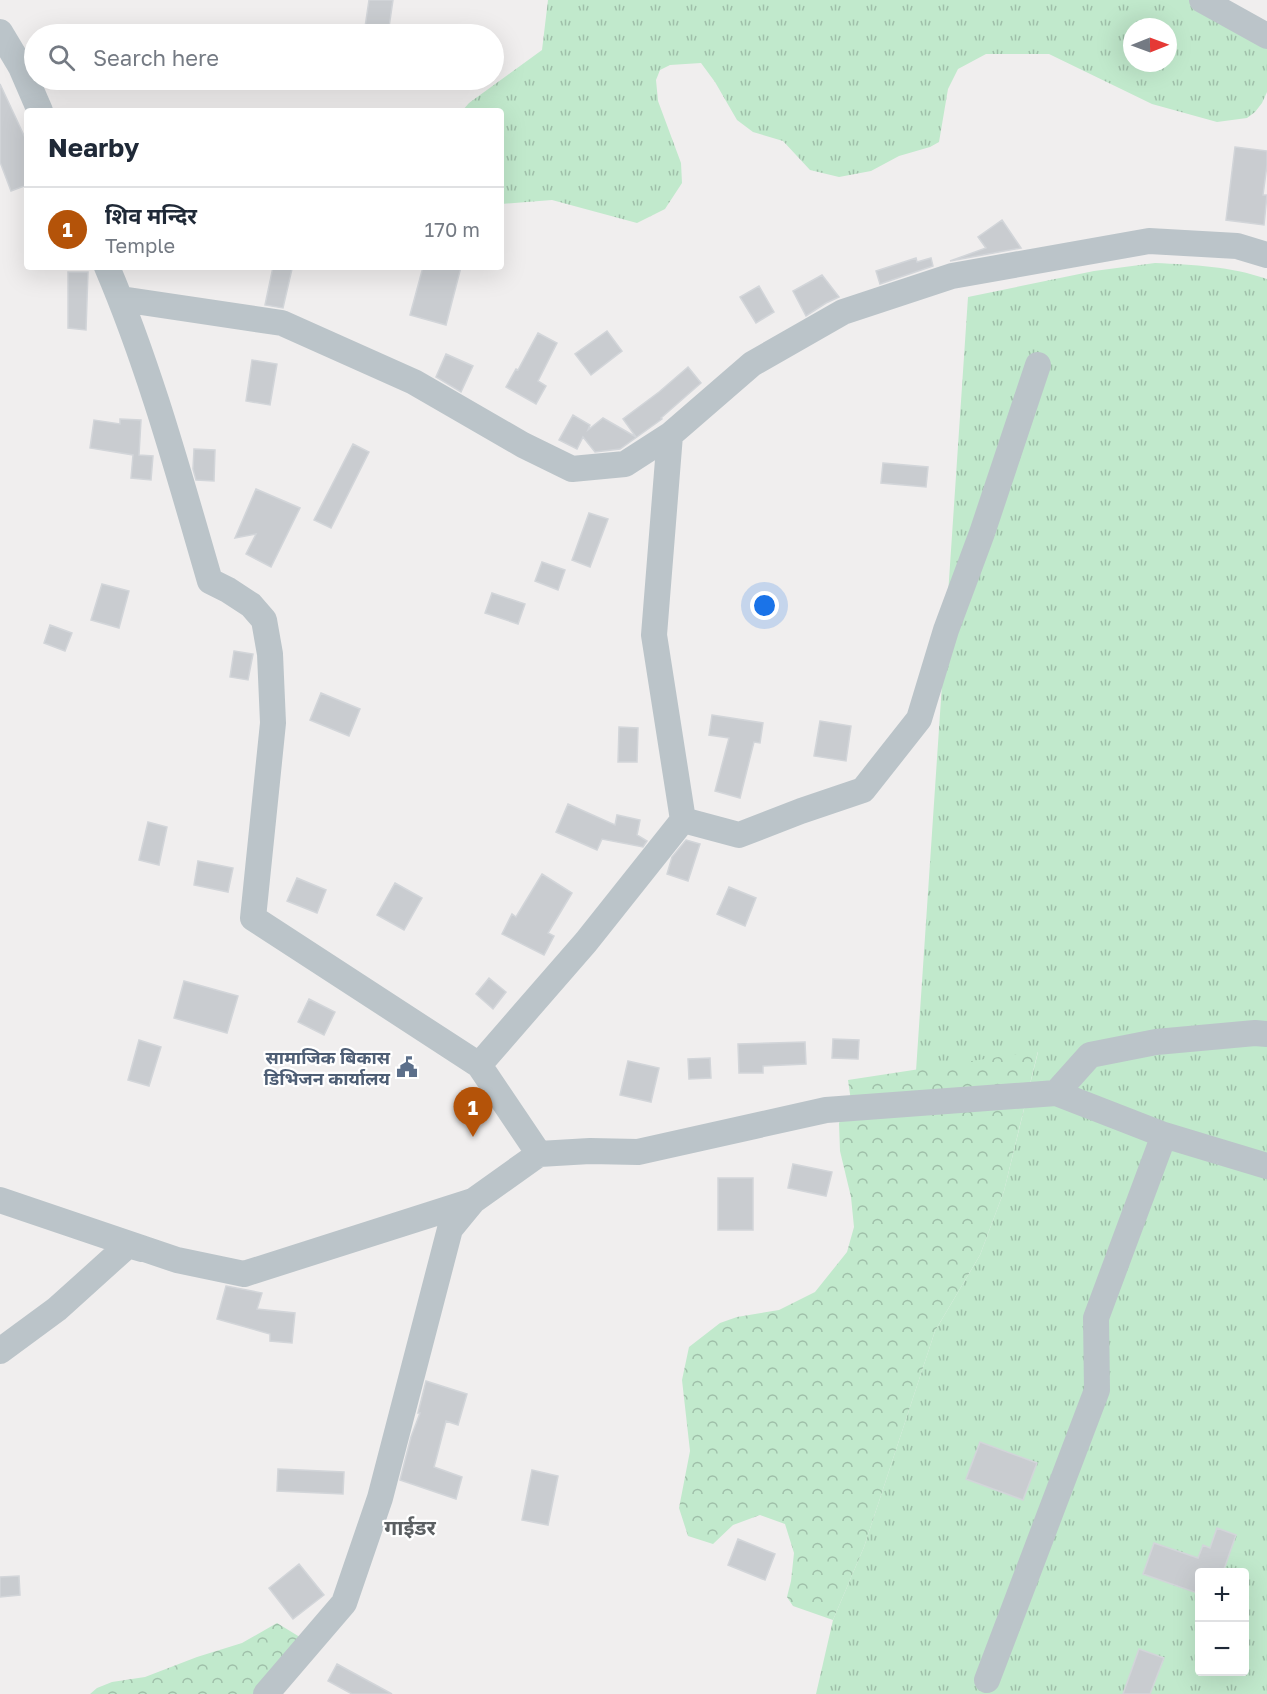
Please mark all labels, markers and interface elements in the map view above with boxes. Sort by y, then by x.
north arrow [1123,18,1177,72]
search box [24,24,504,90]
icon: search [45,41,78,74]
text: Search here [93,44,219,71]
text: Nearby [48,132,139,163]
text: शिव मन्दिर [105,202,197,229]
text: 1 [62,217,73,241]
text: 170 m [425,217,480,241]
text: Temple [105,233,175,257]
your location [750,591,779,620]
place label: सामाजिक बिकास डिभिजन कार्यालय [264,1046,391,1089]
public building icon: सामाजिक बिकास डिभिजन कार्यालय [395,1055,419,1079]
pin: 1 [454,1088,492,1137]
district label: गाईडर [384,1514,436,1540]
map controls [1195,1568,1249,1676]
button: + [1195,1568,1249,1622]
button: − [1195,1622,1249,1676]

